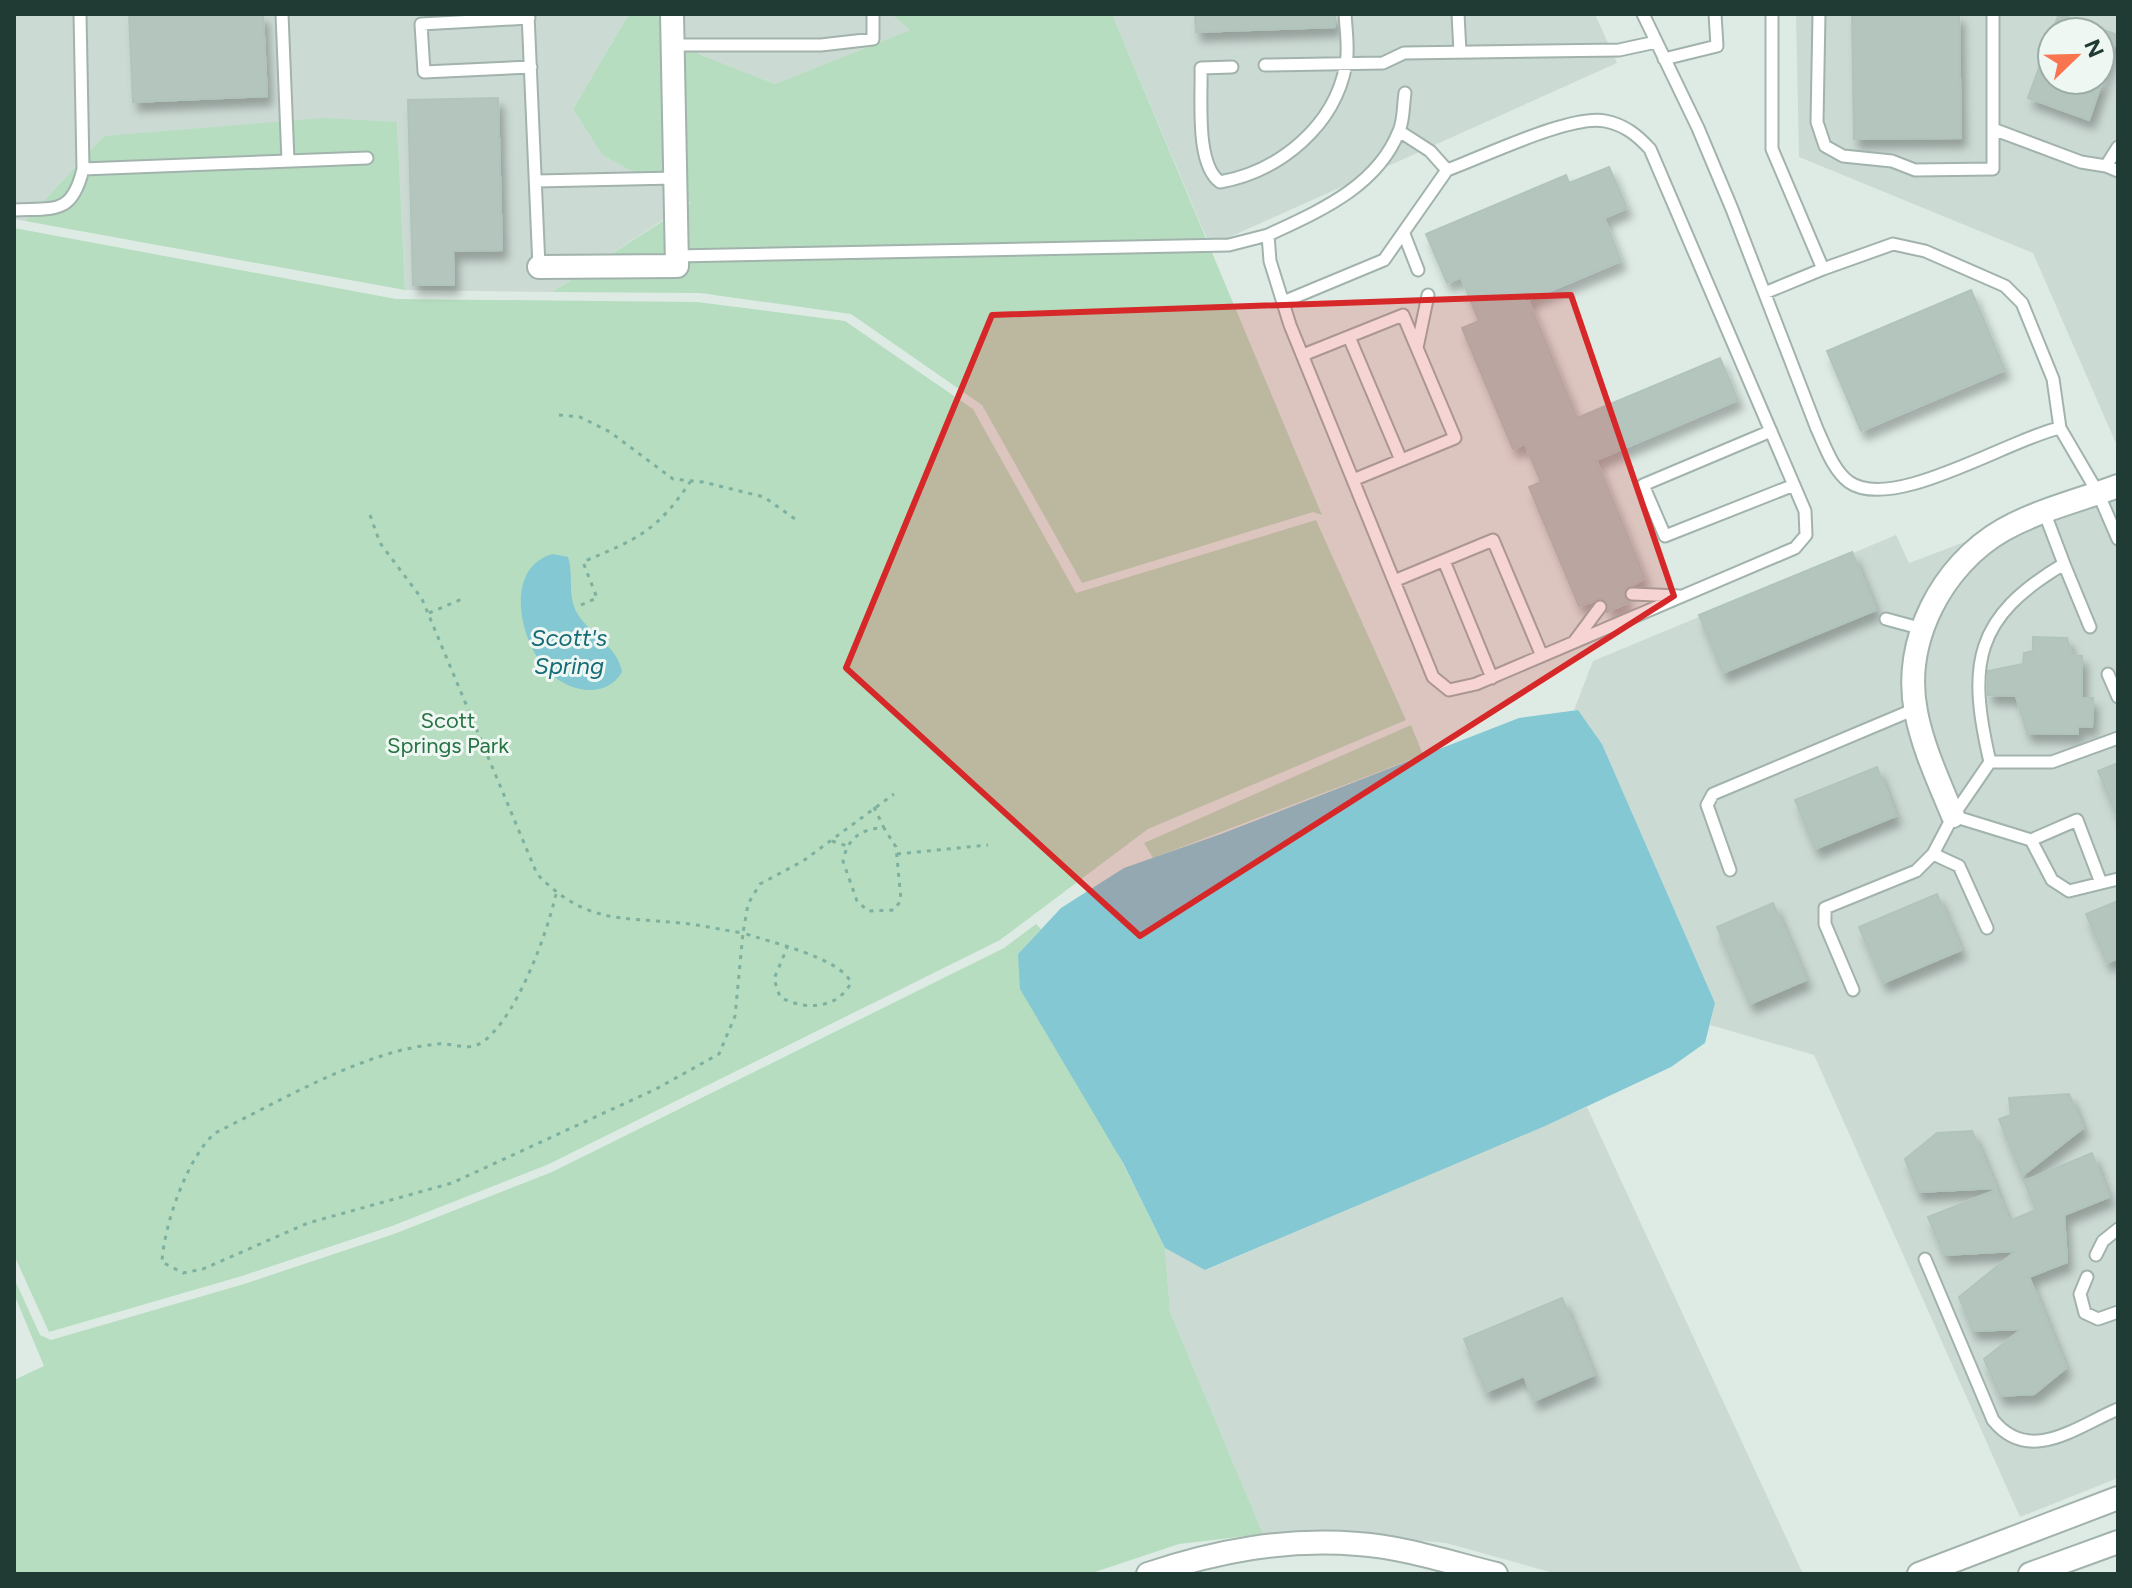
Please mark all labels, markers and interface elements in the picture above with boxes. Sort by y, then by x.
north arrow [2036,16,2116,96]
text: N [2078,35,2110,61]
water label: Scott's Spring [531,623,607,680]
park label: Scott Springs Park [387,707,509,759]

